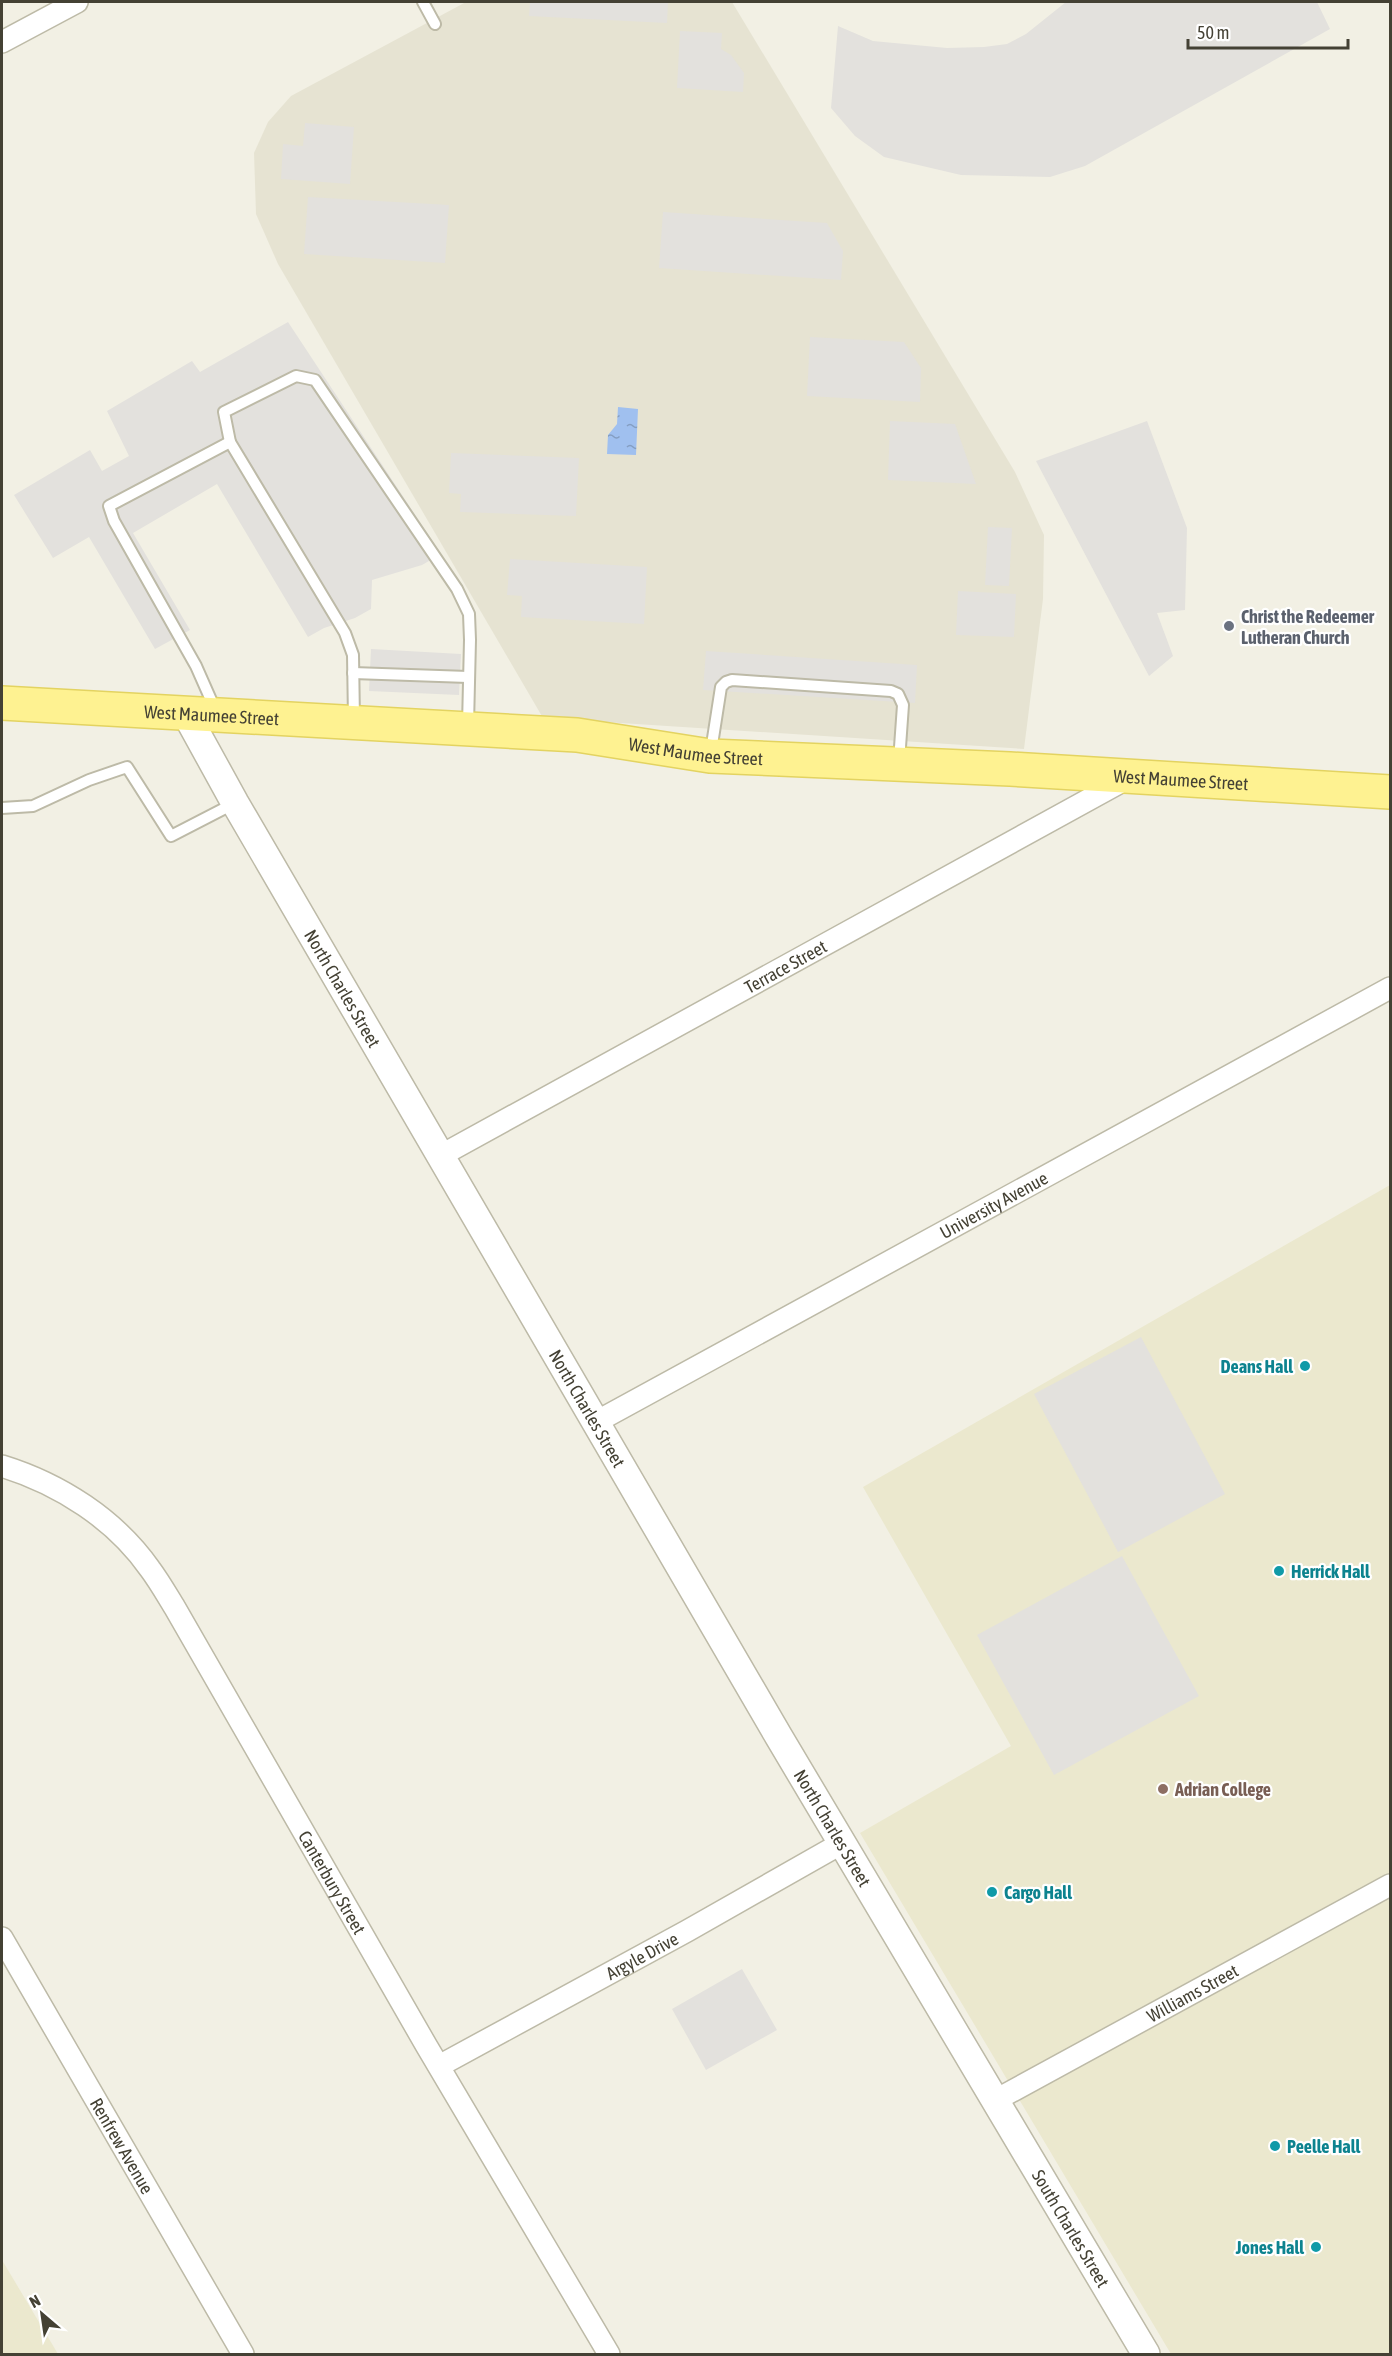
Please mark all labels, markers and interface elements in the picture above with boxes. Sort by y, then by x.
scale bar [1188,12,1348,50]
text: 50 m [1197,22,1229,43]
place label: Christ the Redeemer Lutheran Church [1241,606,1375,648]
marker: Christ the Redeemer Lutheran Church [1222,619,1236,633]
street label: West Maumee Street [144,700,280,729]
street label: West Maumee Street [627,733,763,769]
street label: West Maumee Street [1113,765,1249,794]
street label: North Charles Street [301,926,385,1051]
street label: Terrace Street [741,935,830,997]
street label: University Avenue [936,1167,1051,1243]
street label: North Charles Street [545,1346,630,1471]
place label: Deans Hall [1220,1356,1293,1377]
marker: Deans Hall [1298,1359,1312,1373]
place label: Herrick Hall [1291,1561,1370,1582]
marker: Herrick Hall [1272,1564,1286,1578]
street label: North Charles Street [790,1765,876,1890]
place label: Adrian College [1174,1779,1271,1800]
marker: Adrian College [1156,1782,1170,1796]
street label: Canterbury Street [295,1827,370,1938]
place label: Cargo Hall [1004,1882,1072,1903]
marker: Cargo Hall [985,1885,999,1899]
street label: Argyle Drive [602,1927,682,1984]
street label: Williams Street [1143,1959,1242,2026]
street label: Renfrew Avenue [86,2094,158,2197]
place label: Peelle Hall [1287,2136,1360,2157]
marker: Peelle Hall [1268,2139,1282,2153]
street label: South Charles Street [1028,2166,1114,2291]
place label: Jones Hall [1235,2237,1304,2258]
marker: Jones Hall [1309,2240,1323,2254]
north arrow [12,2284,72,2344]
text: N [26,2291,43,2311]

